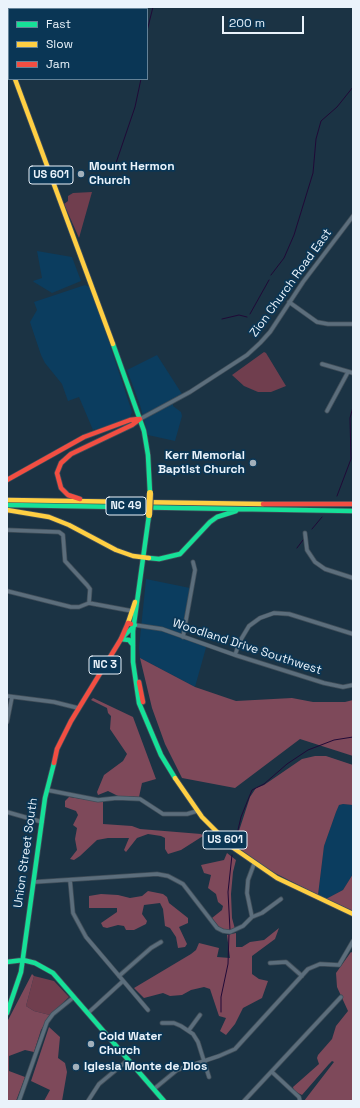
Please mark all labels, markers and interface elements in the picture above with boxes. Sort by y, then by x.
legend [8,8,148,80]
scale bar [224,8,306,34]
text: 200 m [229,15,265,31]
text: Fast [46,16,71,32]
text: Slow [46,36,73,52]
text: Jam [46,56,70,72]
place label: Mount Hermon Church [89,160,175,188]
road number: US 601 [29,166,73,184]
marker: Mount Hermon Church [76,169,86,179]
street label: Zion Church Road East [247,226,335,340]
place label: Kerr Memorial Baptist Church [158,449,245,477]
marker: Kerr Memorial Baptist Church [248,458,258,468]
road number: NC 49 [106,497,146,515]
street label: Woodland Drive Southwest [171,616,323,678]
road number: NC 3 [89,656,121,674]
street label: Union Street South [11,797,41,909]
road number: US 601 [203,831,247,849]
place label: Cold Water Church [99,1030,162,1058]
marker: Cold Water Church [86,1039,96,1049]
place label: Iglesia Monte de Dios [84,1060,207,1074]
marker: Iglesia Monte de Dios [71,1062,81,1072]

